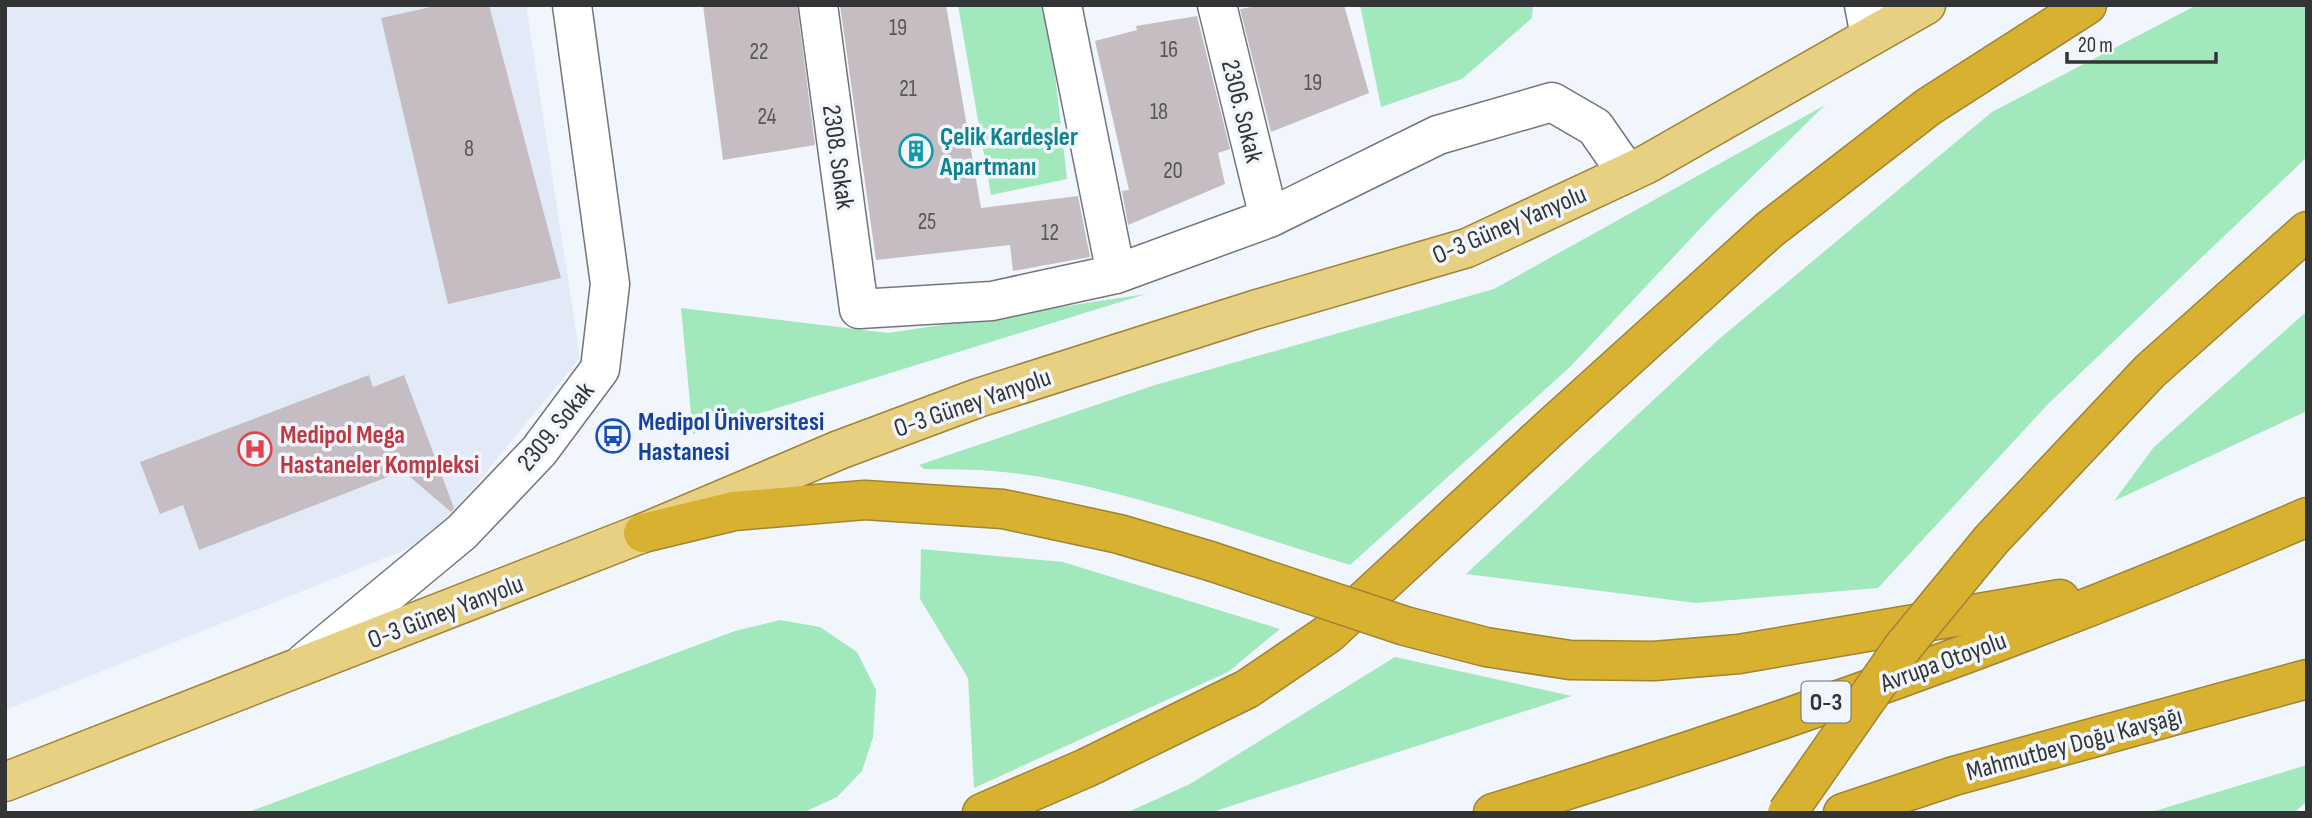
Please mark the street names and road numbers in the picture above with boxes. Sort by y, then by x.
street label: 2306. Sokak [1214,57,1269,166]
street label: 2308. Sokak [815,103,860,212]
street label: O-3 Güney Yanyolu [1428,179,1591,272]
street label: O-3 Güney Yanyolu [890,362,1055,445]
street label: 2309. Sokak [511,376,601,477]
street label: O-3 Güney Yanyolu [363,569,528,656]
street label: Avrupa Otoyolu [1875,625,2011,700]
road number: O-3 [1801,682,1850,722]
street label: Mahmutbey Doğu Kavşağı [1963,701,2186,788]

